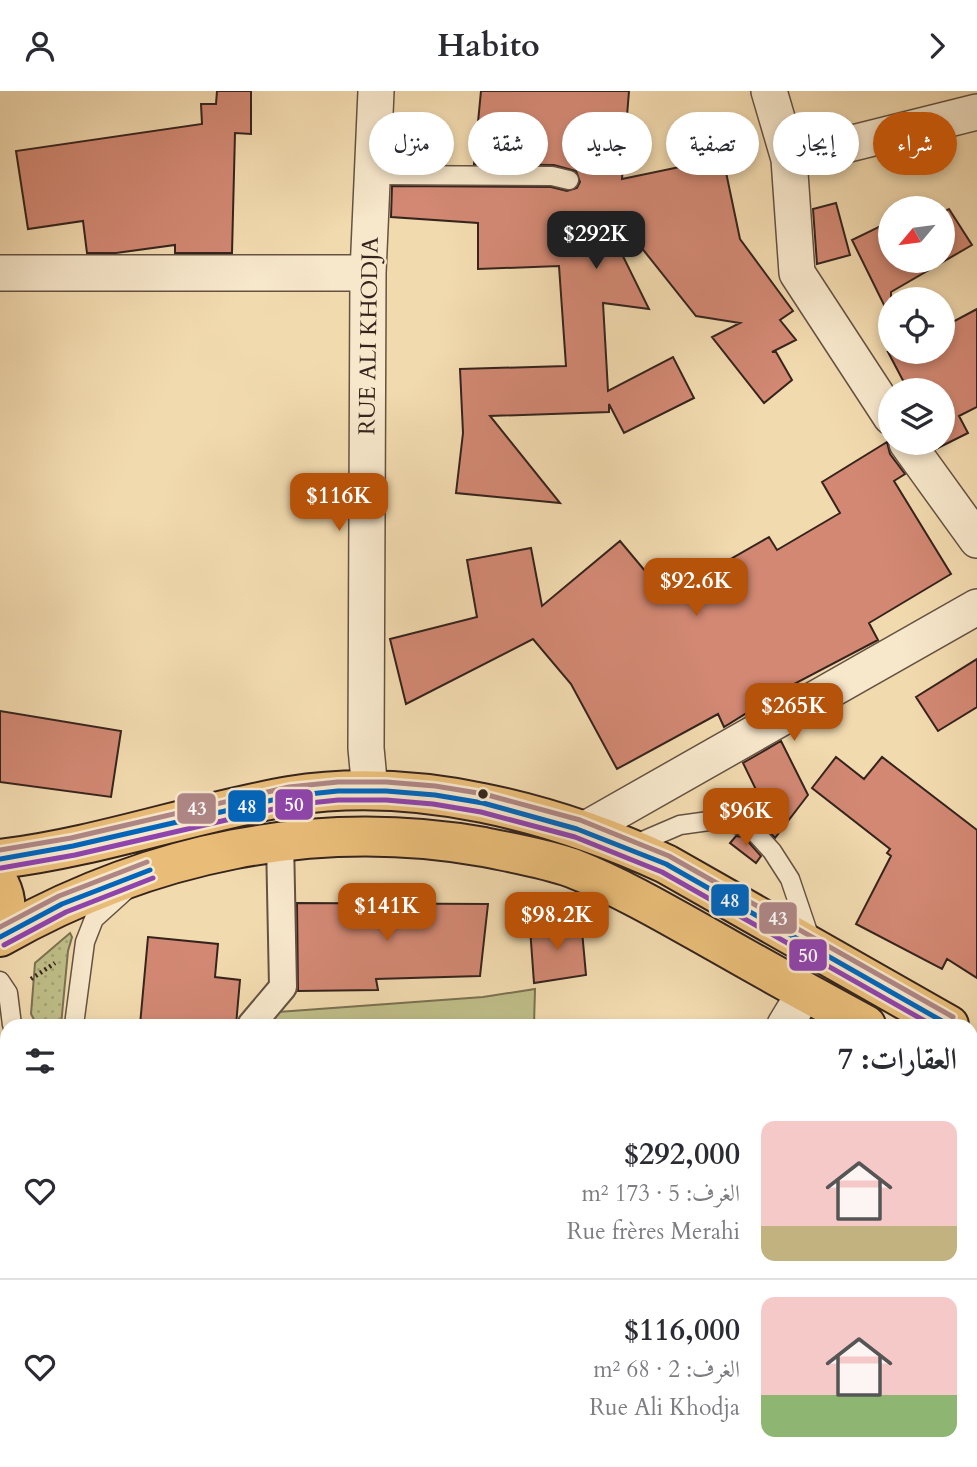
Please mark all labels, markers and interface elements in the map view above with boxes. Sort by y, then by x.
text: Habito [437,24,540,68]
icon: person [21,27,59,65]
icon: forward [918,27,956,65]
chip: منزل [369,112,454,175]
chip: شقة [468,112,548,175]
chip: جديد [562,112,652,175]
chip: تصفية [666,112,759,175]
chip: إيجار [773,112,859,175]
chip: شراء [873,112,957,175]
north arrow [878,196,956,273]
map controls [878,196,955,455]
pin: $292K [547,211,645,271]
text: $292K [563,218,629,249]
street label: RUE ALI KHODJA [351,236,386,435]
button: locate [878,287,955,364]
button: layers [878,378,955,455]
pin: $116K [290,473,388,533]
text: $116K [306,480,372,511]
pin: $92.6K [639,559,753,618]
text: $92.6K [660,565,732,596]
pin: $265K [745,683,843,743]
text: $265K [761,690,827,721]
unlabelled marker [476,787,490,801]
line badge: 50 [274,788,314,821]
line badge: 48 [227,789,267,823]
pin: $96K [705,789,787,848]
line badge: 43 [176,792,217,825]
text: 50 [284,792,304,818]
text: 48 [237,794,257,820]
text: $96K [719,795,773,826]
text: 43 [187,796,207,822]
pin: $141K [338,883,436,943]
line badge: 48 [710,883,750,917]
text: 48 [720,888,740,914]
text: $141K [354,890,420,921]
pin: $98.2K [500,893,614,952]
text: $98.2K [521,899,593,930]
line badge: 43 [758,901,798,935]
text: 43 [768,906,788,932]
line badge: 50 [788,938,828,972]
text: 50 [798,943,818,969]
text: العقارات: 7 [838,1039,957,1080]
icon: filters [21,1042,59,1080]
text: $292,000 [624,1134,740,1175]
icon: home [817,1149,901,1233]
icon: heart [21,1172,59,1210]
text: الغرف: 5 · 173 m² [581,1178,740,1209]
text: Rue frères Merahi [567,1216,740,1247]
text: $116,000 [624,1310,740,1351]
icon: home [817,1325,901,1409]
icon: heart [21,1348,59,1386]
text: الغرف: 2 · 68 m² [593,1354,740,1385]
text: Rue Ali Khodja [589,1392,740,1423]

